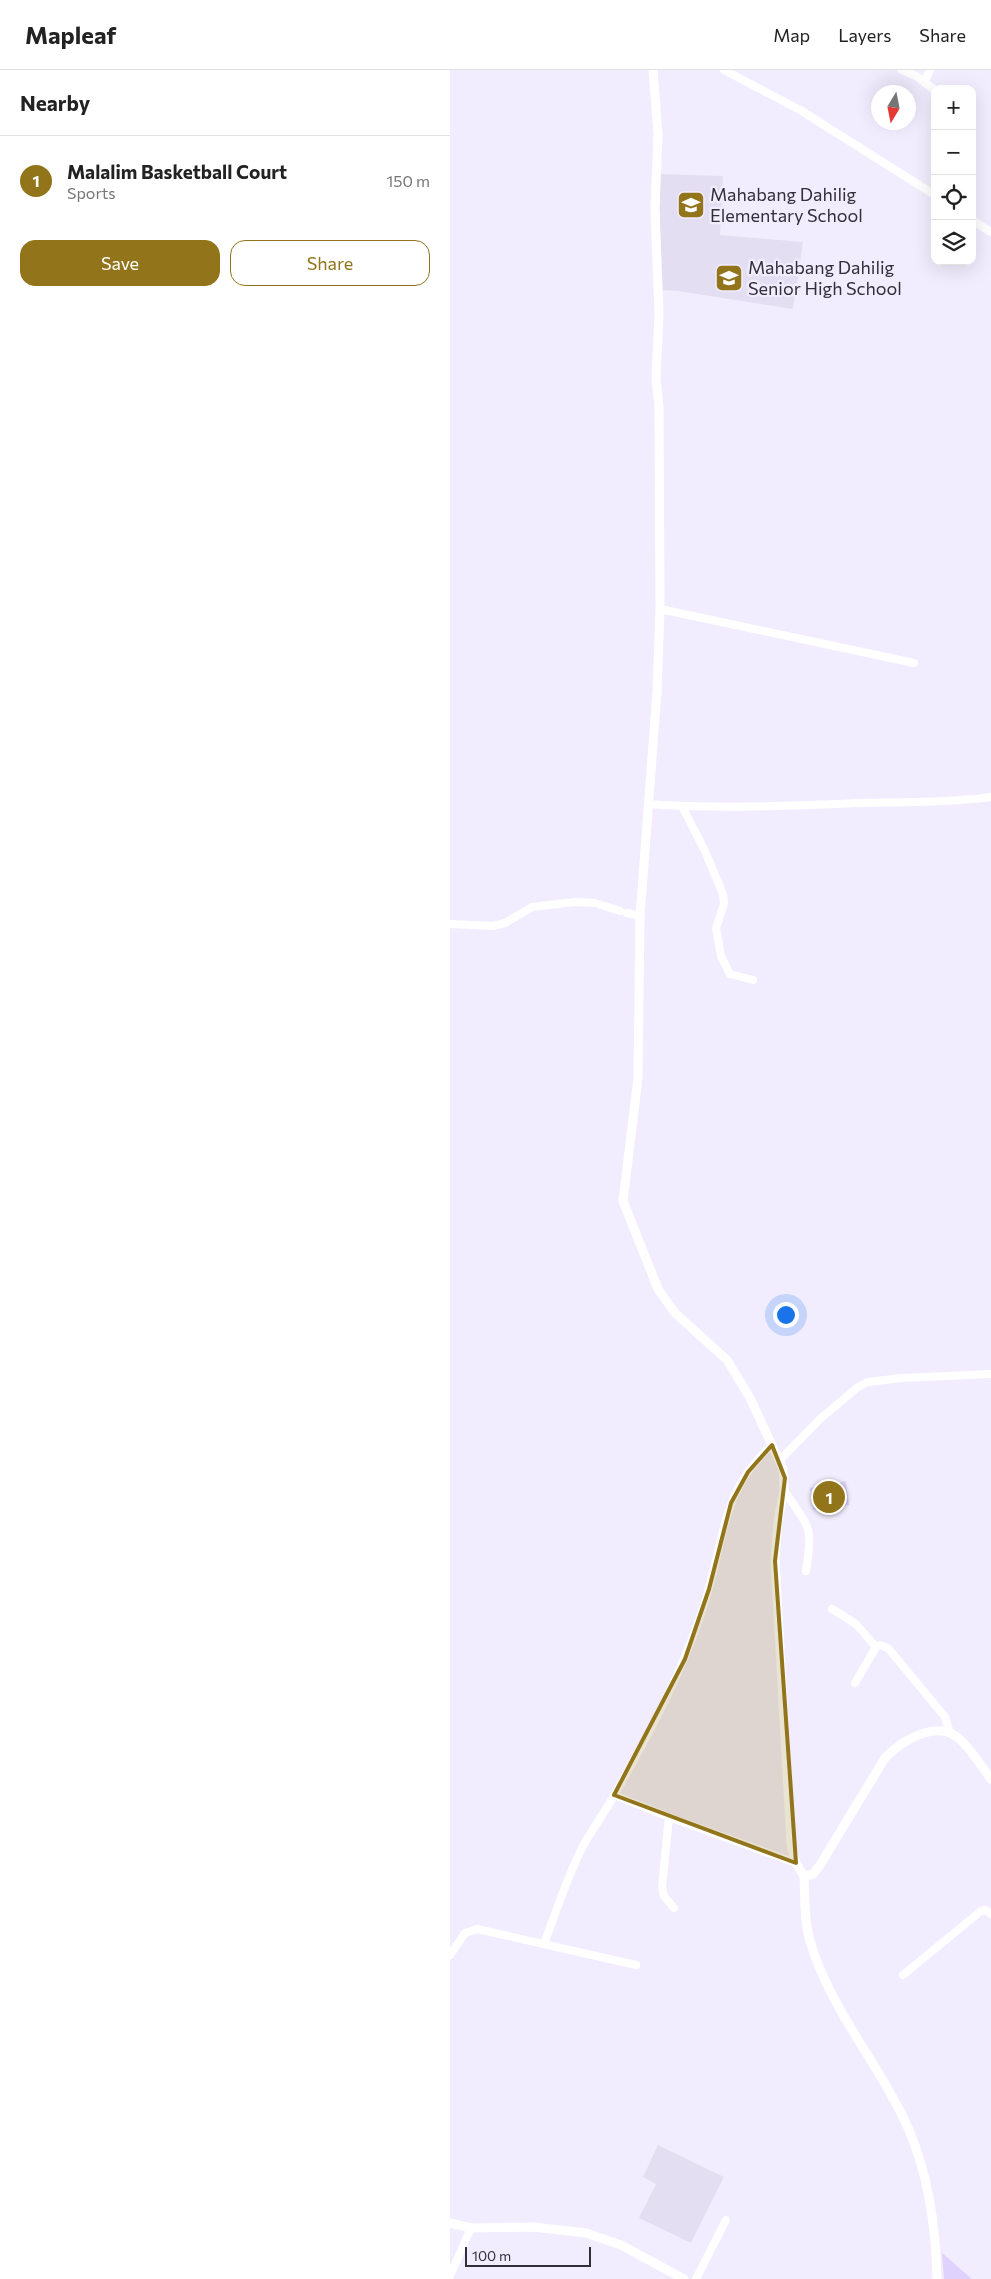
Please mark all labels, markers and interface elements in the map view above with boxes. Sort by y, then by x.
text: Mapleaf [25,20,116,49]
text: Map [773,24,810,46]
text: Layers [838,24,891,46]
text: Share [919,24,966,46]
north arrow [871,85,916,130]
map controls [931,85,976,265]
button: + [931,85,976,130]
text: Nearby [20,90,90,115]
button: − [931,130,976,175]
text: Malalim Basketball Court [67,160,287,183]
text: 1 [32,171,40,190]
text: 150 m [387,171,430,190]
button: locate [931,175,976,220]
text: Sports [67,183,116,202]
place label: Mahabang Dahilig Elementary School [710,183,863,226]
school or university icon: Mahabang Dahilig Elementary School [676,190,706,220]
button: layers [931,220,976,265]
button: Save [20,240,220,286]
button: Share [230,240,430,286]
place label: Mahabang Dahilig Senior High School [748,256,902,299]
school or university icon: Mahabang Dahilig Senior High School [714,263,744,293]
your location [773,1302,799,1328]
pin: 1 [813,1478,845,1516]
scale bar [465,2244,591,2267]
text: 100 m [472,2247,511,2264]

